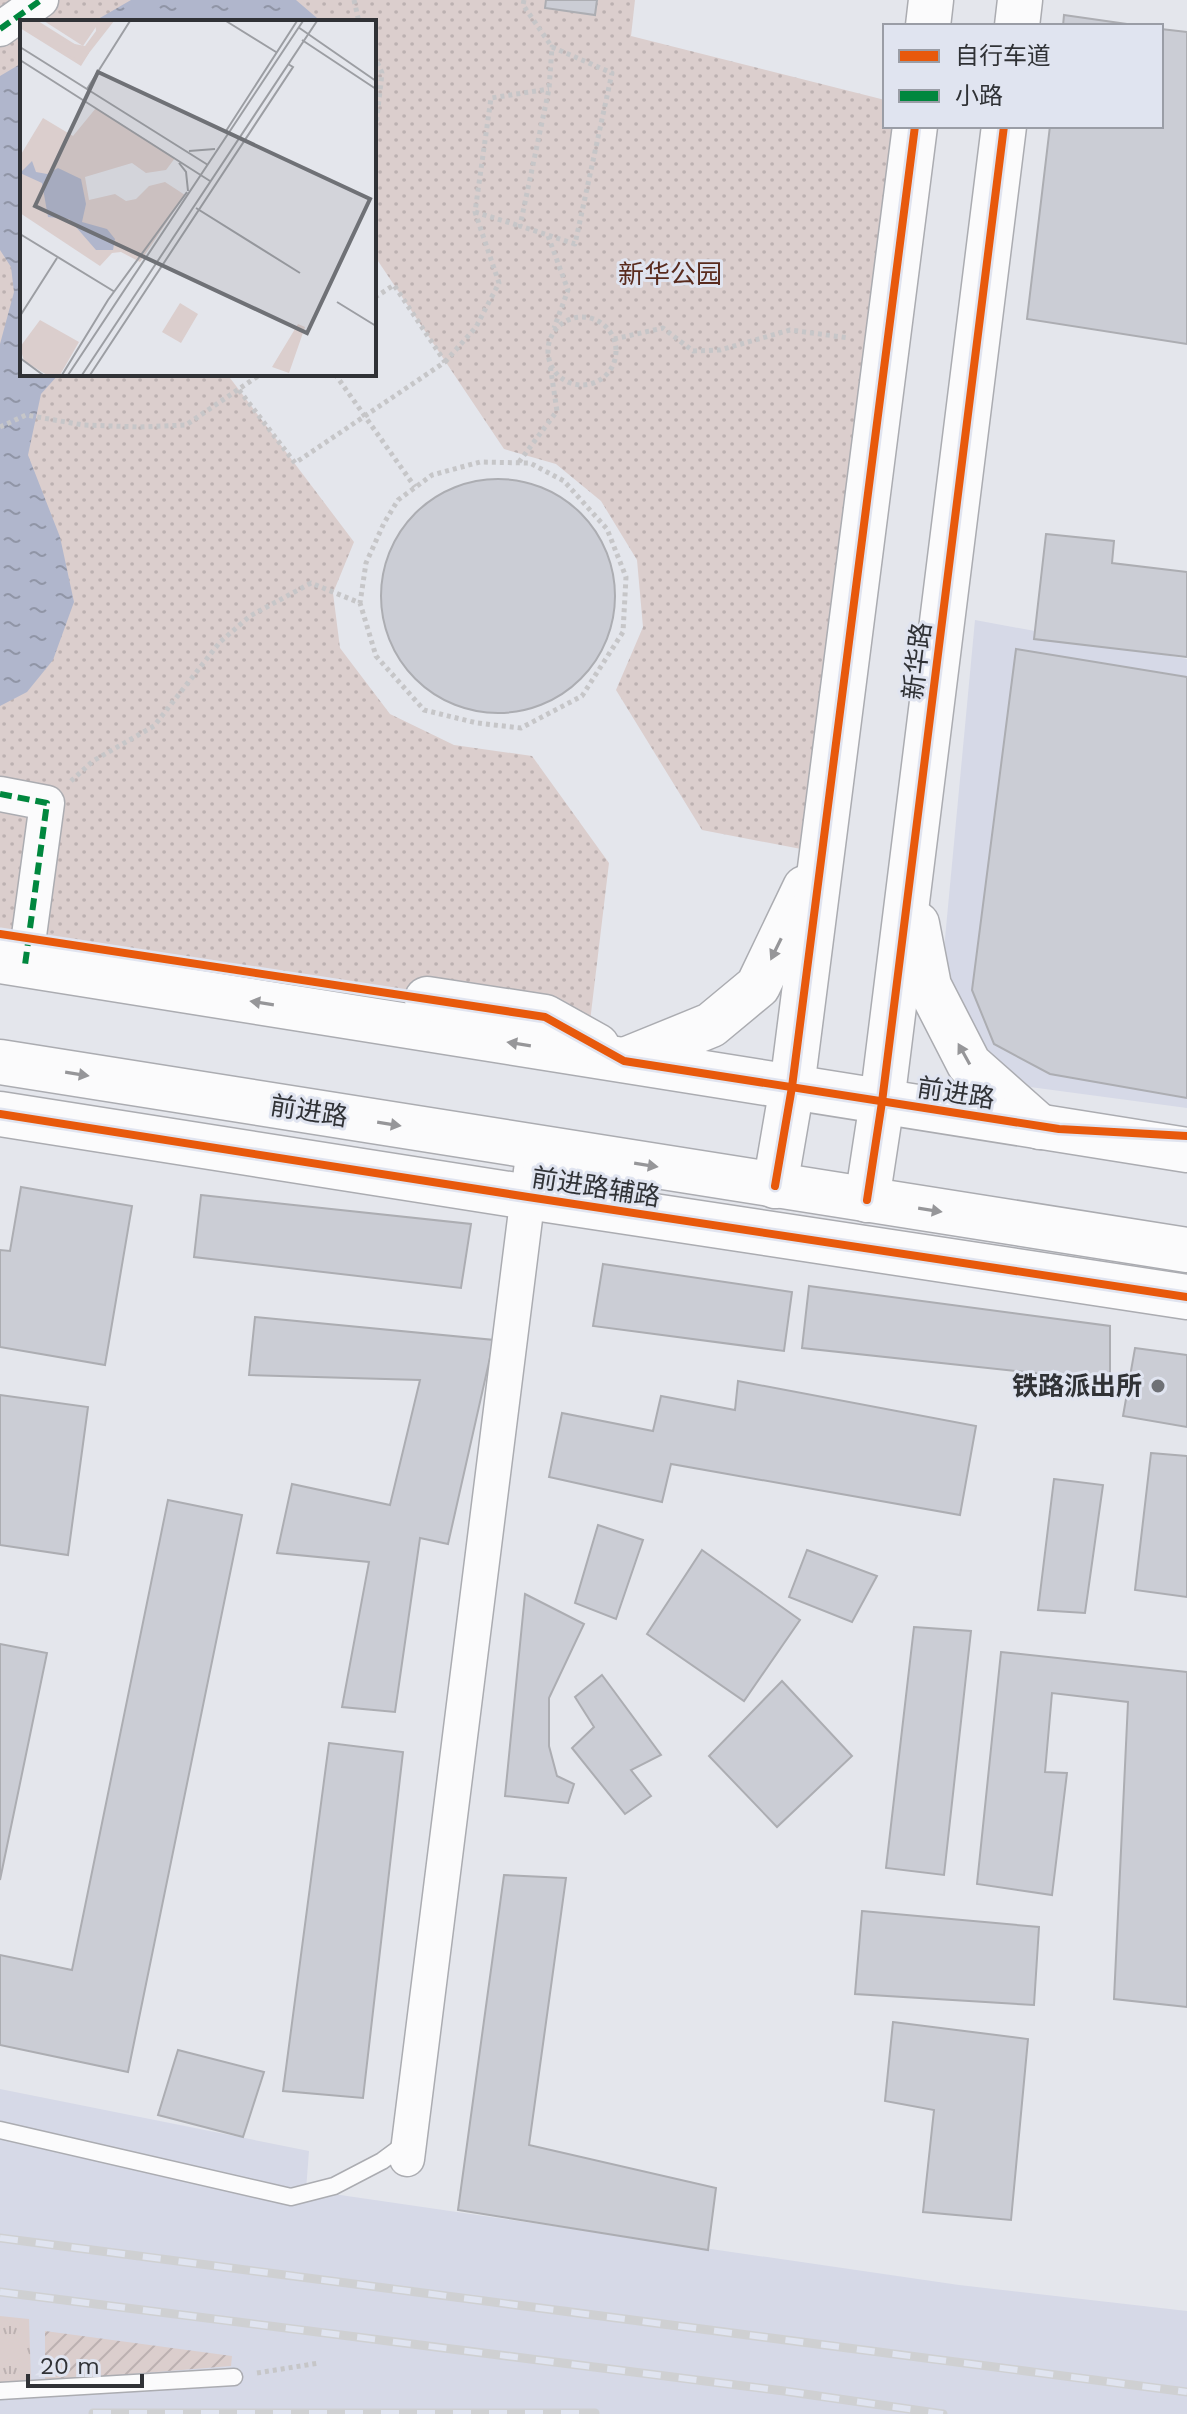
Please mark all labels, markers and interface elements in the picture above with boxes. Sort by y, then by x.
inset map [20,20,376,376]
legend [883,24,1163,128]
text: 自行车道 [955,42,1051,70]
text: 小路 [955,82,1003,110]
park label: 新华公园 [618,259,722,289]
street label: 新华路 [897,620,937,702]
one-way arrow [769,937,783,960]
one-way arrow [249,996,274,1009]
one-way arrow [506,1038,531,1050]
one-way arrow [958,1043,972,1065]
one-way arrow [65,1068,90,1081]
street label: 前进路 [915,1072,997,1114]
street label: 前进路 [268,1090,350,1132]
one-way arrow [377,1118,402,1131]
one-way arrow [634,1159,659,1172]
street label: 前进路辅路 [529,1162,663,1212]
one-way arrow [918,1204,943,1217]
place label: 铁路派出所 [1012,1371,1142,1401]
marker: 铁路派出所 [1149,1377,1167,1395]
scale bar [28,2338,142,2388]
text: 20 m [40,2352,100,2380]

